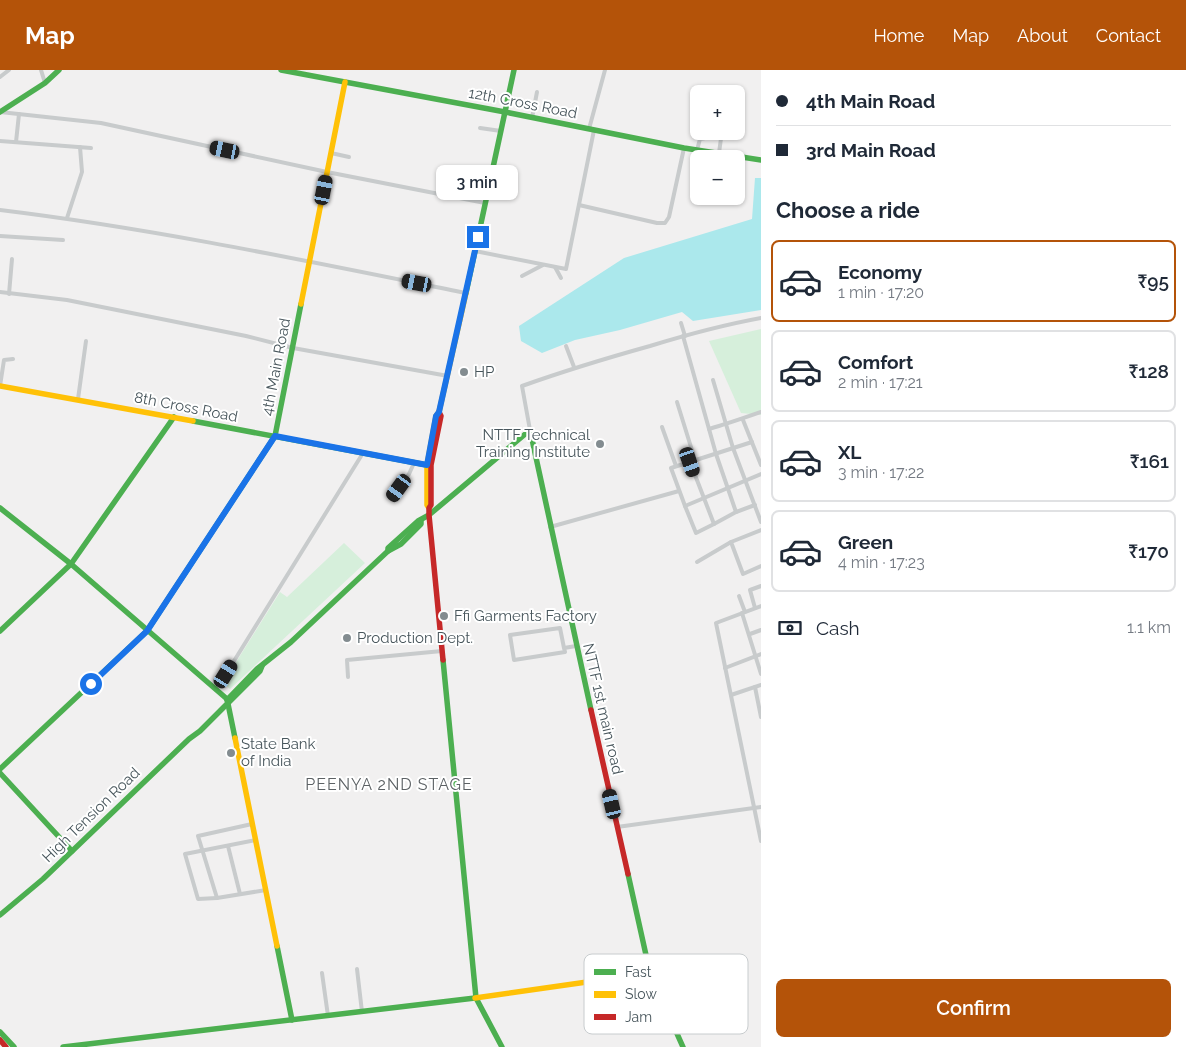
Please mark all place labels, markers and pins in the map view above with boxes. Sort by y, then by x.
place label: HP [474,363,494,381]
marker: HP [458,366,470,378]
place label: NTTF Technical Training Institute [476,426,591,461]
marker: NTTF Technical Training Institute [594,438,606,450]
place label: Ffi Garments Factory [454,607,597,625]
marker: Ffi Garments Factory [438,610,450,622]
place label: Production Dept. [357,629,473,647]
marker: Production Dept. [341,632,353,644]
place label: State Bank of India [241,735,316,770]
marker: State Bank of India [225,747,237,759]

